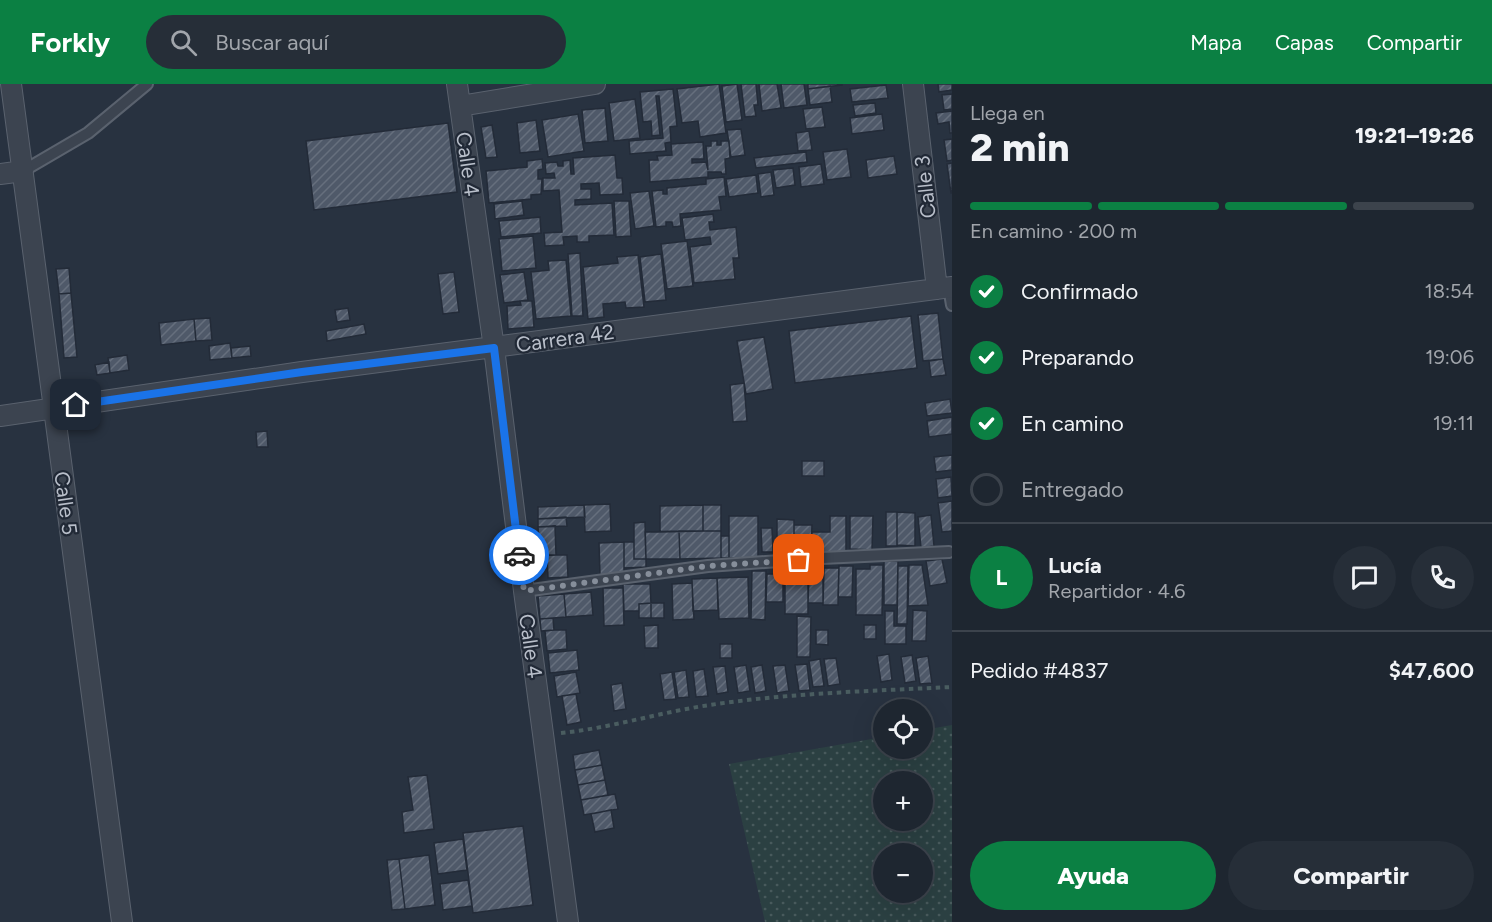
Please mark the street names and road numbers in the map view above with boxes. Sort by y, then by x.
street label: Calle 4 [451,130,485,198]
street label: Calle 3 [909,154,941,220]
street label: Carrera 42 [514,319,616,357]
street label: Calle 5 [49,470,83,536]
street label: Calle 4 [514,612,548,680]

